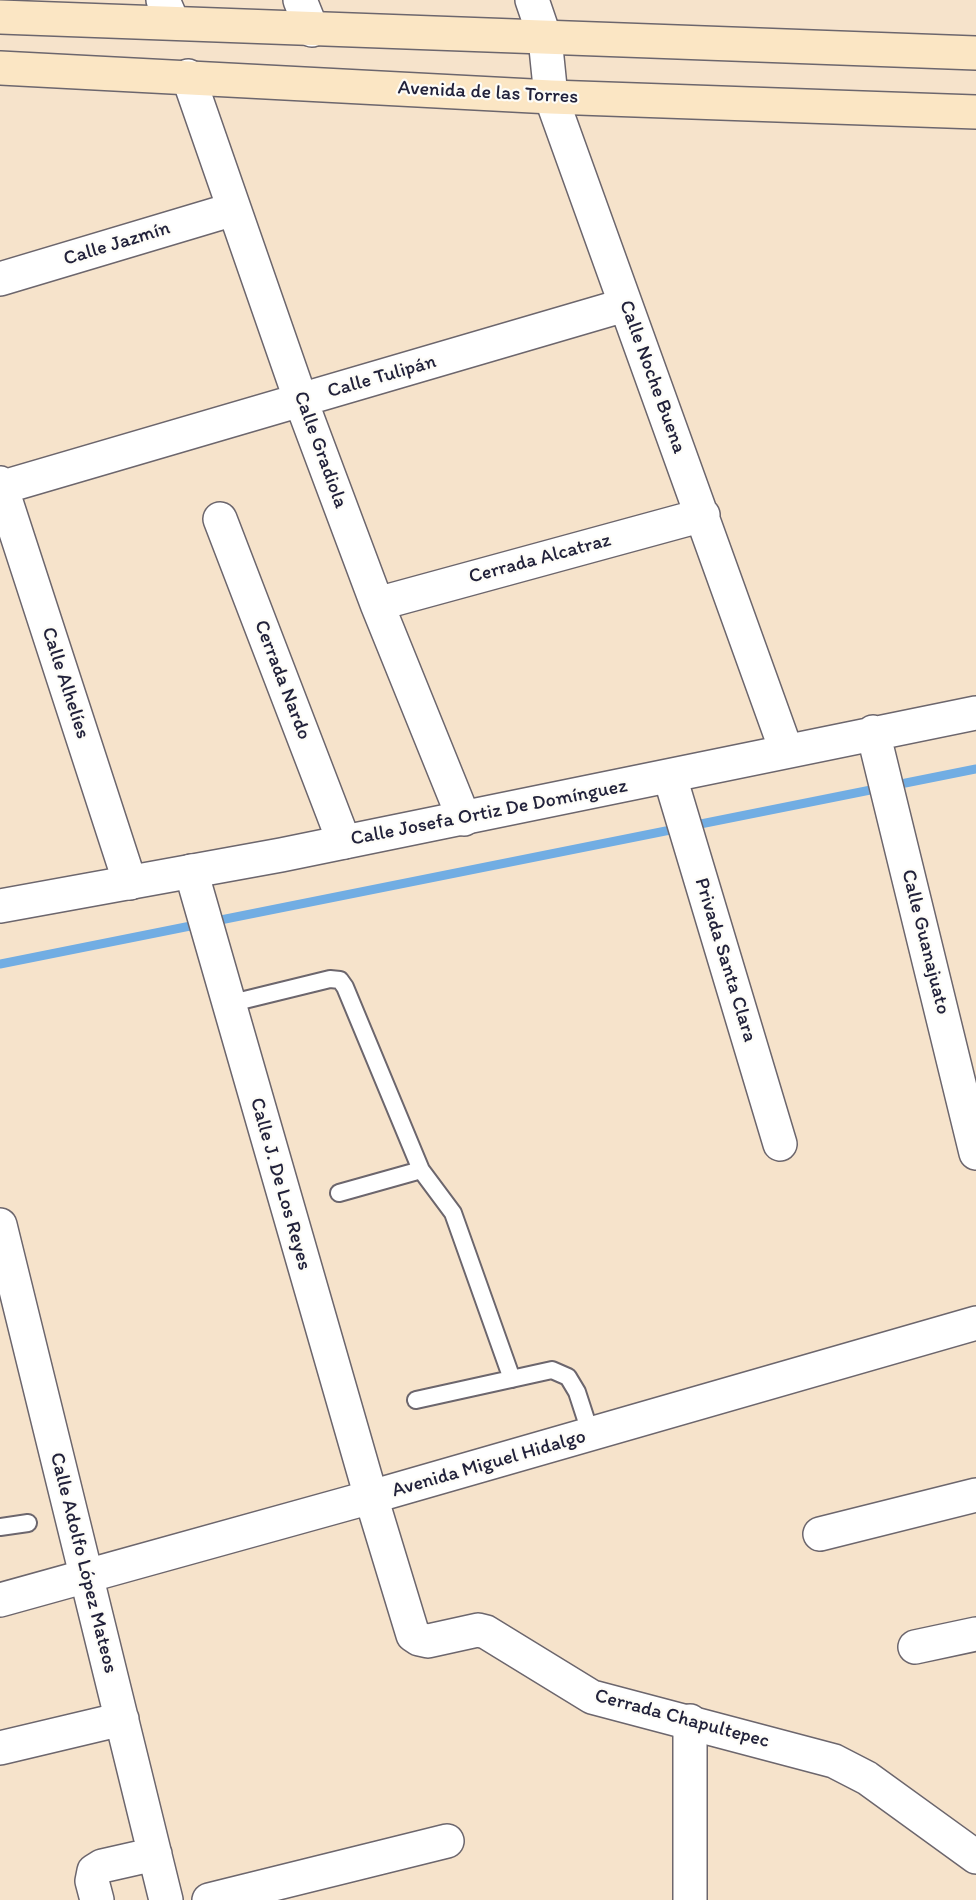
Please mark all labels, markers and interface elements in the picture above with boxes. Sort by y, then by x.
street label: Avenida de las Torres [397,76,579,110]
street label: Calle Jazmín [61,216,173,272]
street label: Calle Noche Buena [613,297,691,457]
street label: Calle Tulipán [325,350,439,404]
street label: Calle Gradiola [288,388,352,512]
street label: Cerrada Alcatraz [466,529,614,589]
street label: Cerrada Nardo [248,617,316,743]
street label: Calle Alhelíes [36,624,94,742]
street label: Calle Josefa Ortiz De Domínguez [349,774,629,852]
street label: Calle Guanajuato [895,867,955,1017]
street label: Privada Santa Clara [689,875,761,1045]
street label: Calle J. De Los Reyes [244,1095,316,1273]
street label: Avenida Miguel Hidalgo [389,1425,589,1503]
street label: Calle Adolfo López Mateos [44,1450,122,1676]
street label: Cerrada Chapultepec [592,1684,772,1754]

